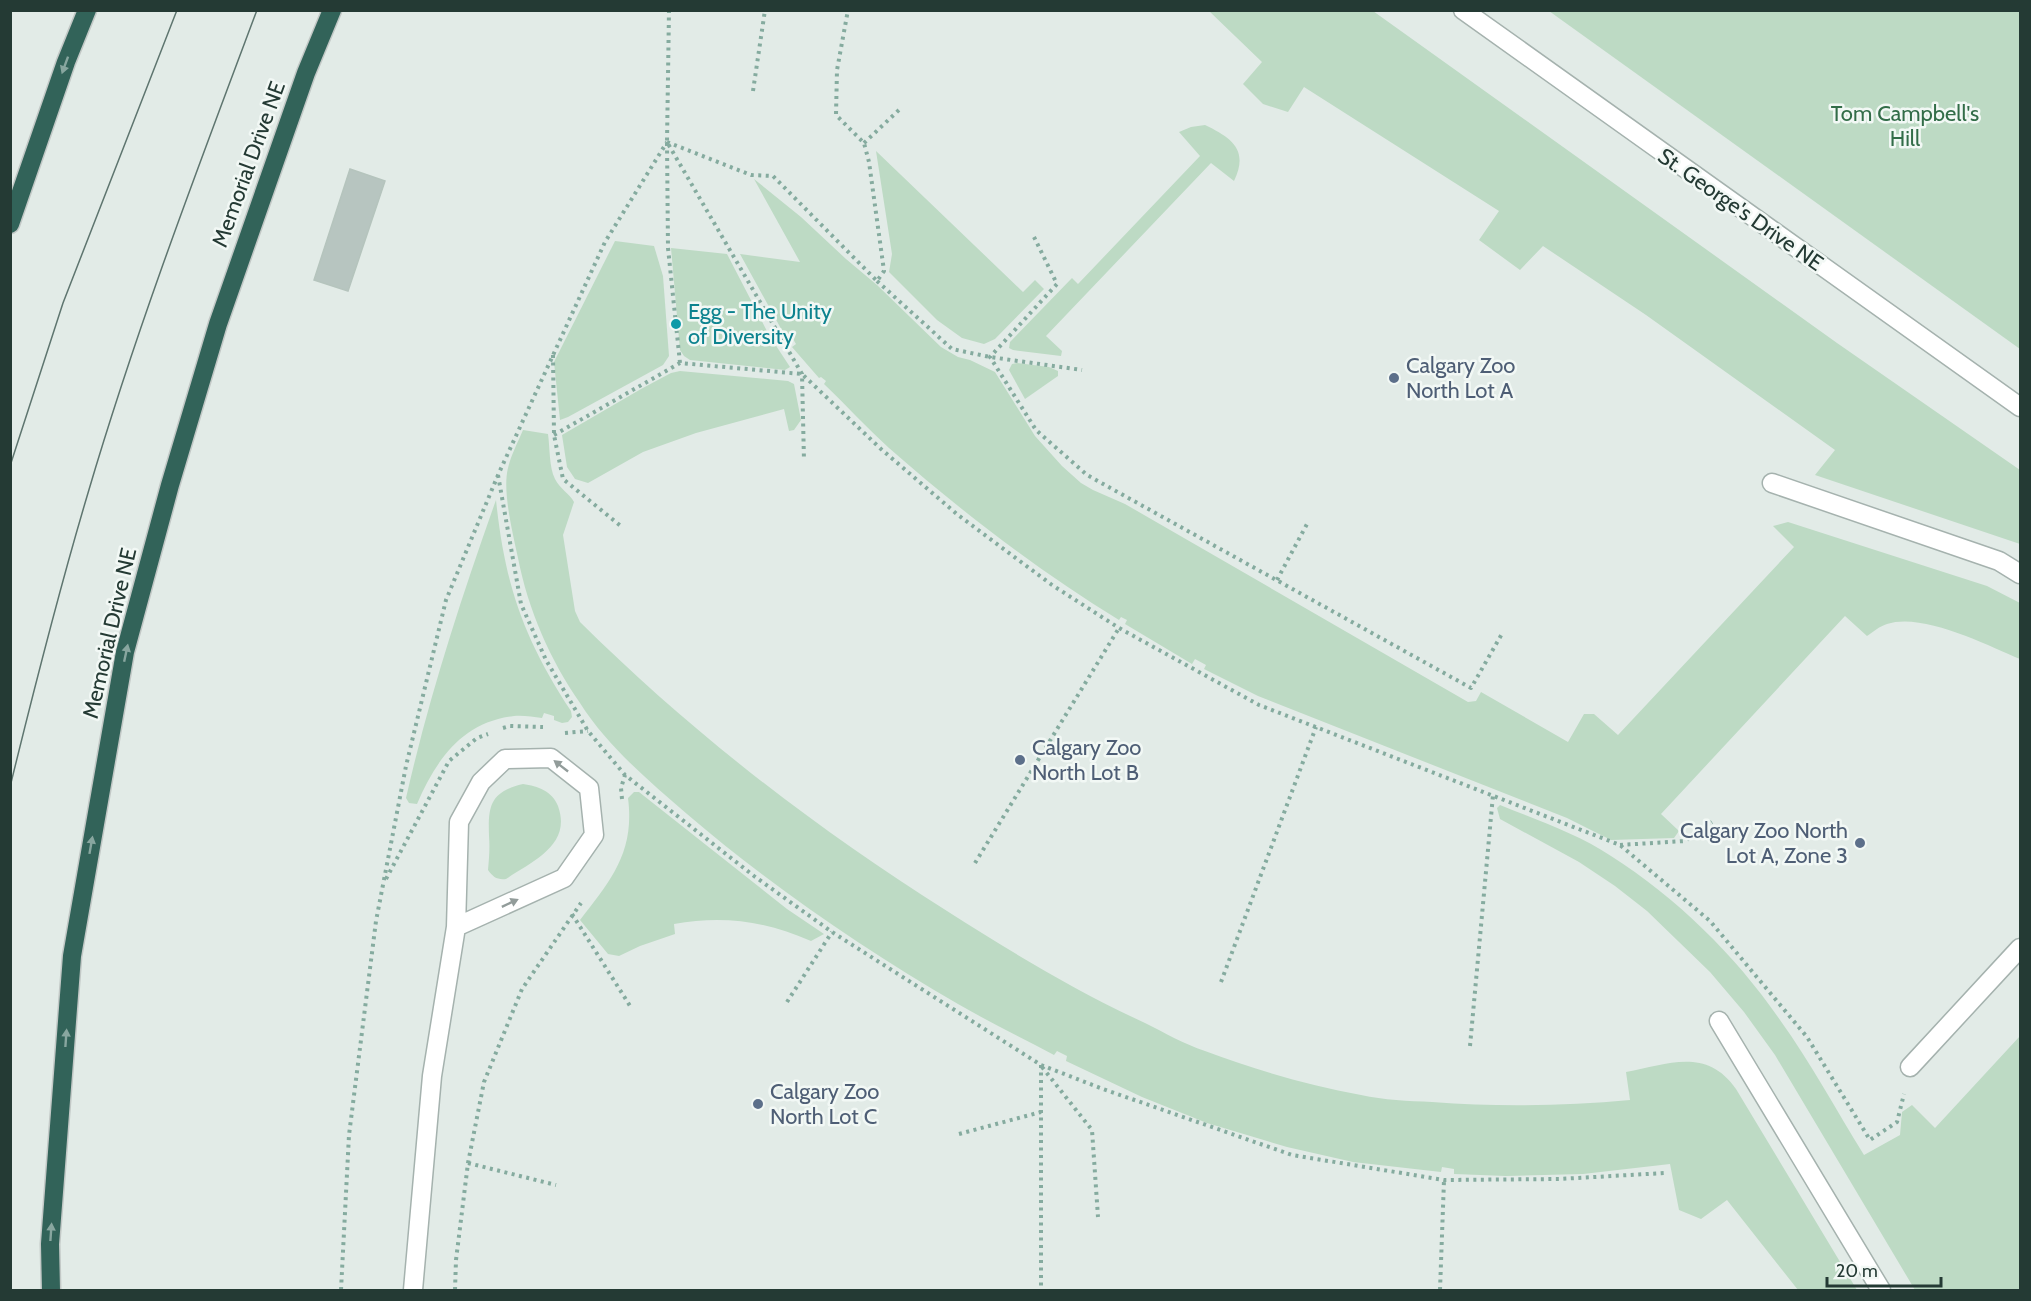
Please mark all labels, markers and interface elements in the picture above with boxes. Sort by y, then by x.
one-way arrow [59,56,69,74]
street label: Memorial Drive NE [206,78,291,251]
park label: Tom Campbell's Hill [1831,100,1979,152]
street label: St. George's Drive NE [1653,142,1829,277]
place label: Egg - The Unity of Diversity [688,298,832,350]
marker: Egg - The Unity of Diversity [669,317,683,331]
place label: Calgary Zoo North Lot A [1406,352,1515,404]
marker: Calgary Zoo North Lot A [1387,371,1401,385]
street label: Memorial Drive NE [77,545,142,721]
one-way arrow [121,643,131,662]
place label: Calgary Zoo North Lot B [1032,734,1141,786]
marker: Calgary Zoo North Lot B [1013,753,1027,767]
one-way arrow [553,760,569,773]
place label: Calgary Zoo North Lot A, Zone 3 [1680,817,1848,869]
one-way arrow [87,835,96,854]
marker: Calgary Zoo North Lot A, Zone 3 [1853,836,1867,850]
one-way arrow [501,898,519,908]
one-way arrow [61,1028,70,1047]
place label: Calgary Zoo North Lot C [770,1078,879,1130]
marker: Calgary Zoo North Lot C [751,1097,765,1111]
one-way arrow [47,1223,56,1242]
scale bar [1827,1250,1941,1288]
text: 20 m [1836,1260,1878,1282]

